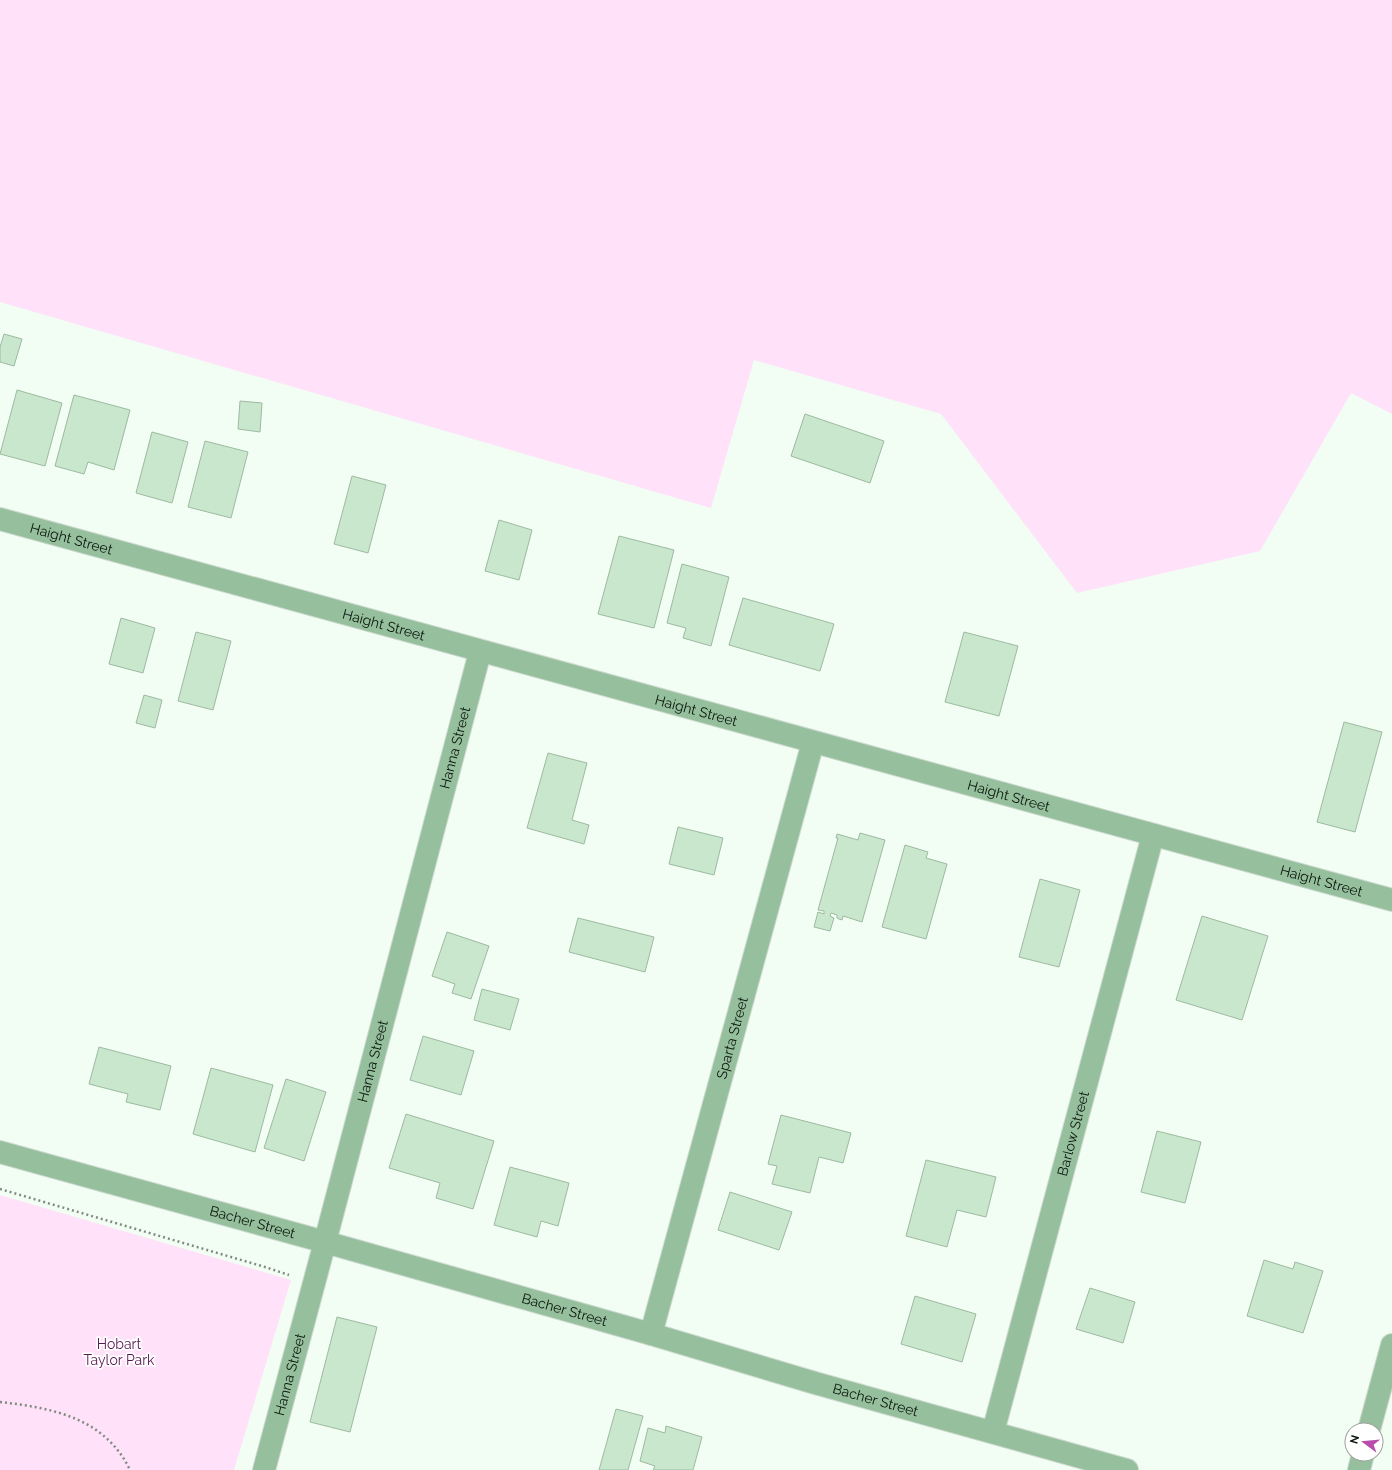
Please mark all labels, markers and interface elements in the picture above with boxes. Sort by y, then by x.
street label: Haight Street [28,520,115,558]
street label: Haight Street [341,606,427,644]
street label: Haight Street [653,691,740,729]
street label: Hanna Street [436,705,473,791]
street label: Haight Street [966,777,1052,815]
street label: Haight Street [1278,862,1365,900]
street label: Sparta Street [713,995,751,1081]
street label: Hanna Street [354,1018,391,1104]
street label: Barlow Street [1054,1089,1092,1178]
street label: Bacher Street [208,1202,297,1241]
street label: Bacher Street [520,1290,609,1329]
street label: Hanna Street [271,1331,308,1417]
park label: Hobart Taylor Park [84,1336,155,1368]
street label: Bacher Street [831,1380,920,1420]
north arrow [1344,1422,1384,1462]
text: N [1347,1434,1362,1445]

